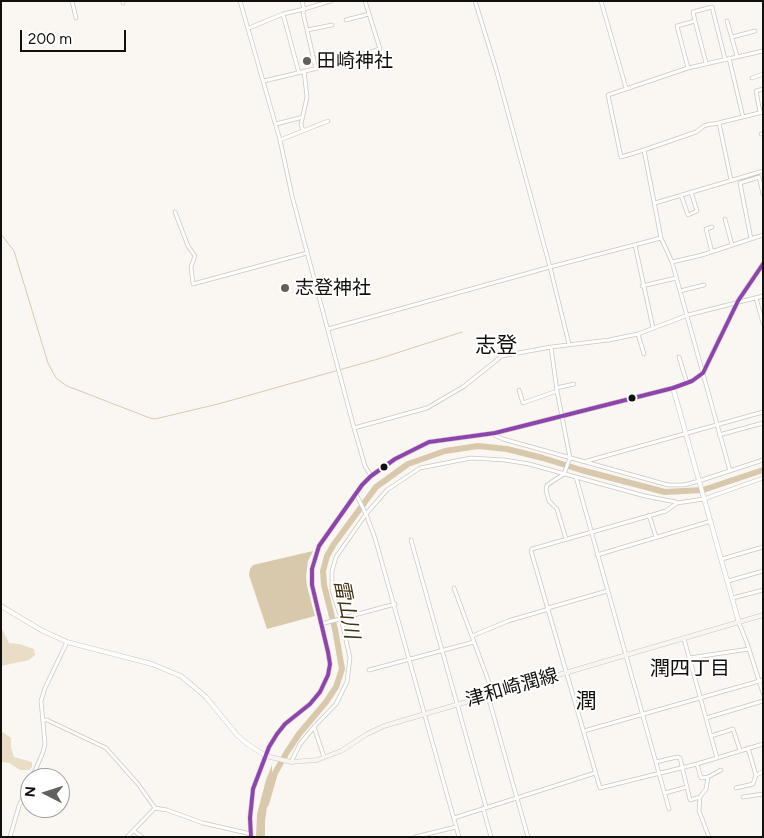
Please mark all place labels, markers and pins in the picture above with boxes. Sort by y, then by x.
place label: 田崎神社 [317,50,393,72]
marker: 田崎神社 [301,55,313,67]
place label: 志登神社 [295,277,371,299]
marker: 志登神社 [279,282,291,294]
unlabelled marker [627,393,637,403]
unlabelled marker [379,462,389,472]

